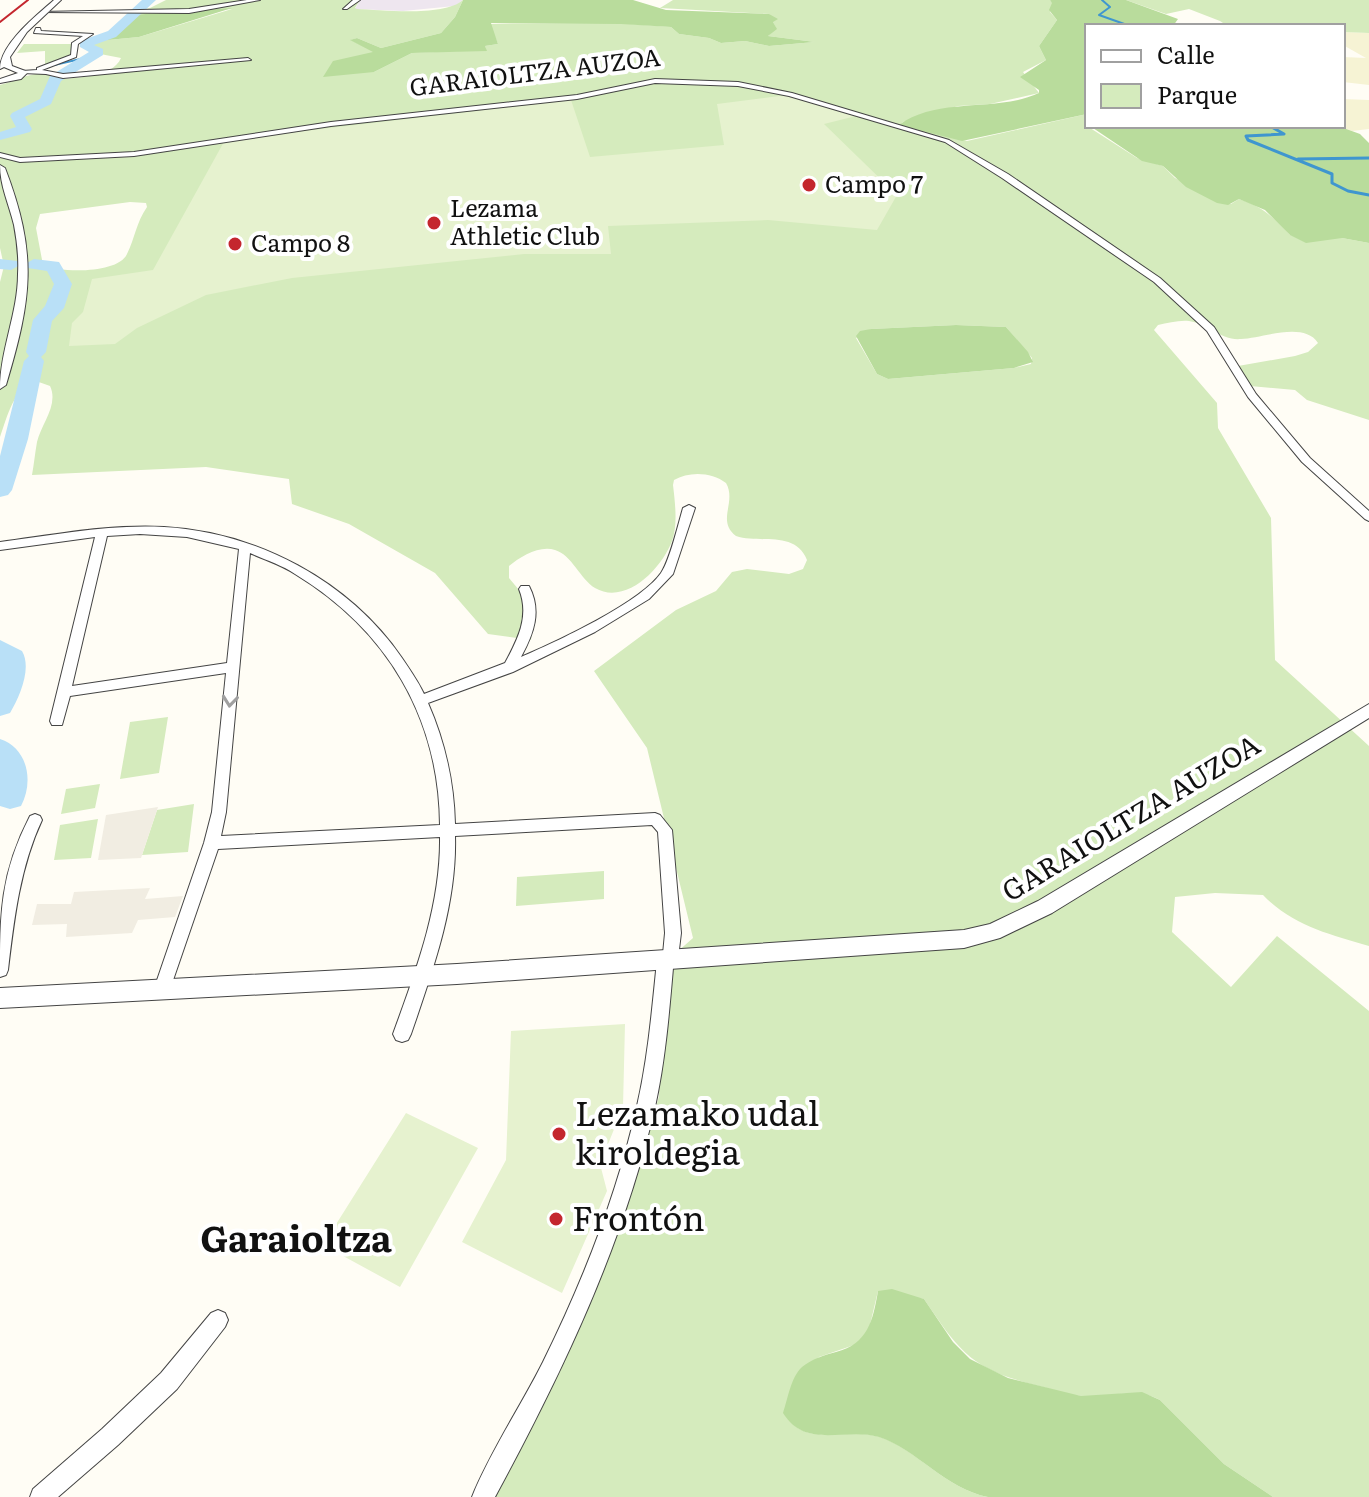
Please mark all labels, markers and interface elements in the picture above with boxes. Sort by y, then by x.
legend [1085,24,1345,128]
text: Calle [1157,36,1215,71]
street label: GARAIOLTZA AUZOA [407,38,663,103]
text: Parque [1157,76,1237,111]
place label: Campo 7 [825,165,923,200]
marker: Campo 7 [800,176,818,194]
place label: Lezama Athletic Club [450,189,600,252]
marker: Lezama Athletic Club [425,214,443,232]
place label: Campo 8 [251,224,350,259]
marker: Campo 8 [226,235,244,253]
one-way arrow [222,695,239,708]
street label: GARAIOLTZA AUZOA [993,722,1267,910]
place label: Lezamako udal kiroldegia [575,1086,819,1175]
marker: Lezamako udal kiroldegia [550,1125,568,1143]
place label: Frontón [572,1191,705,1241]
district label: Garaioltza [200,1210,392,1263]
marker: Frontón [547,1210,565,1228]

